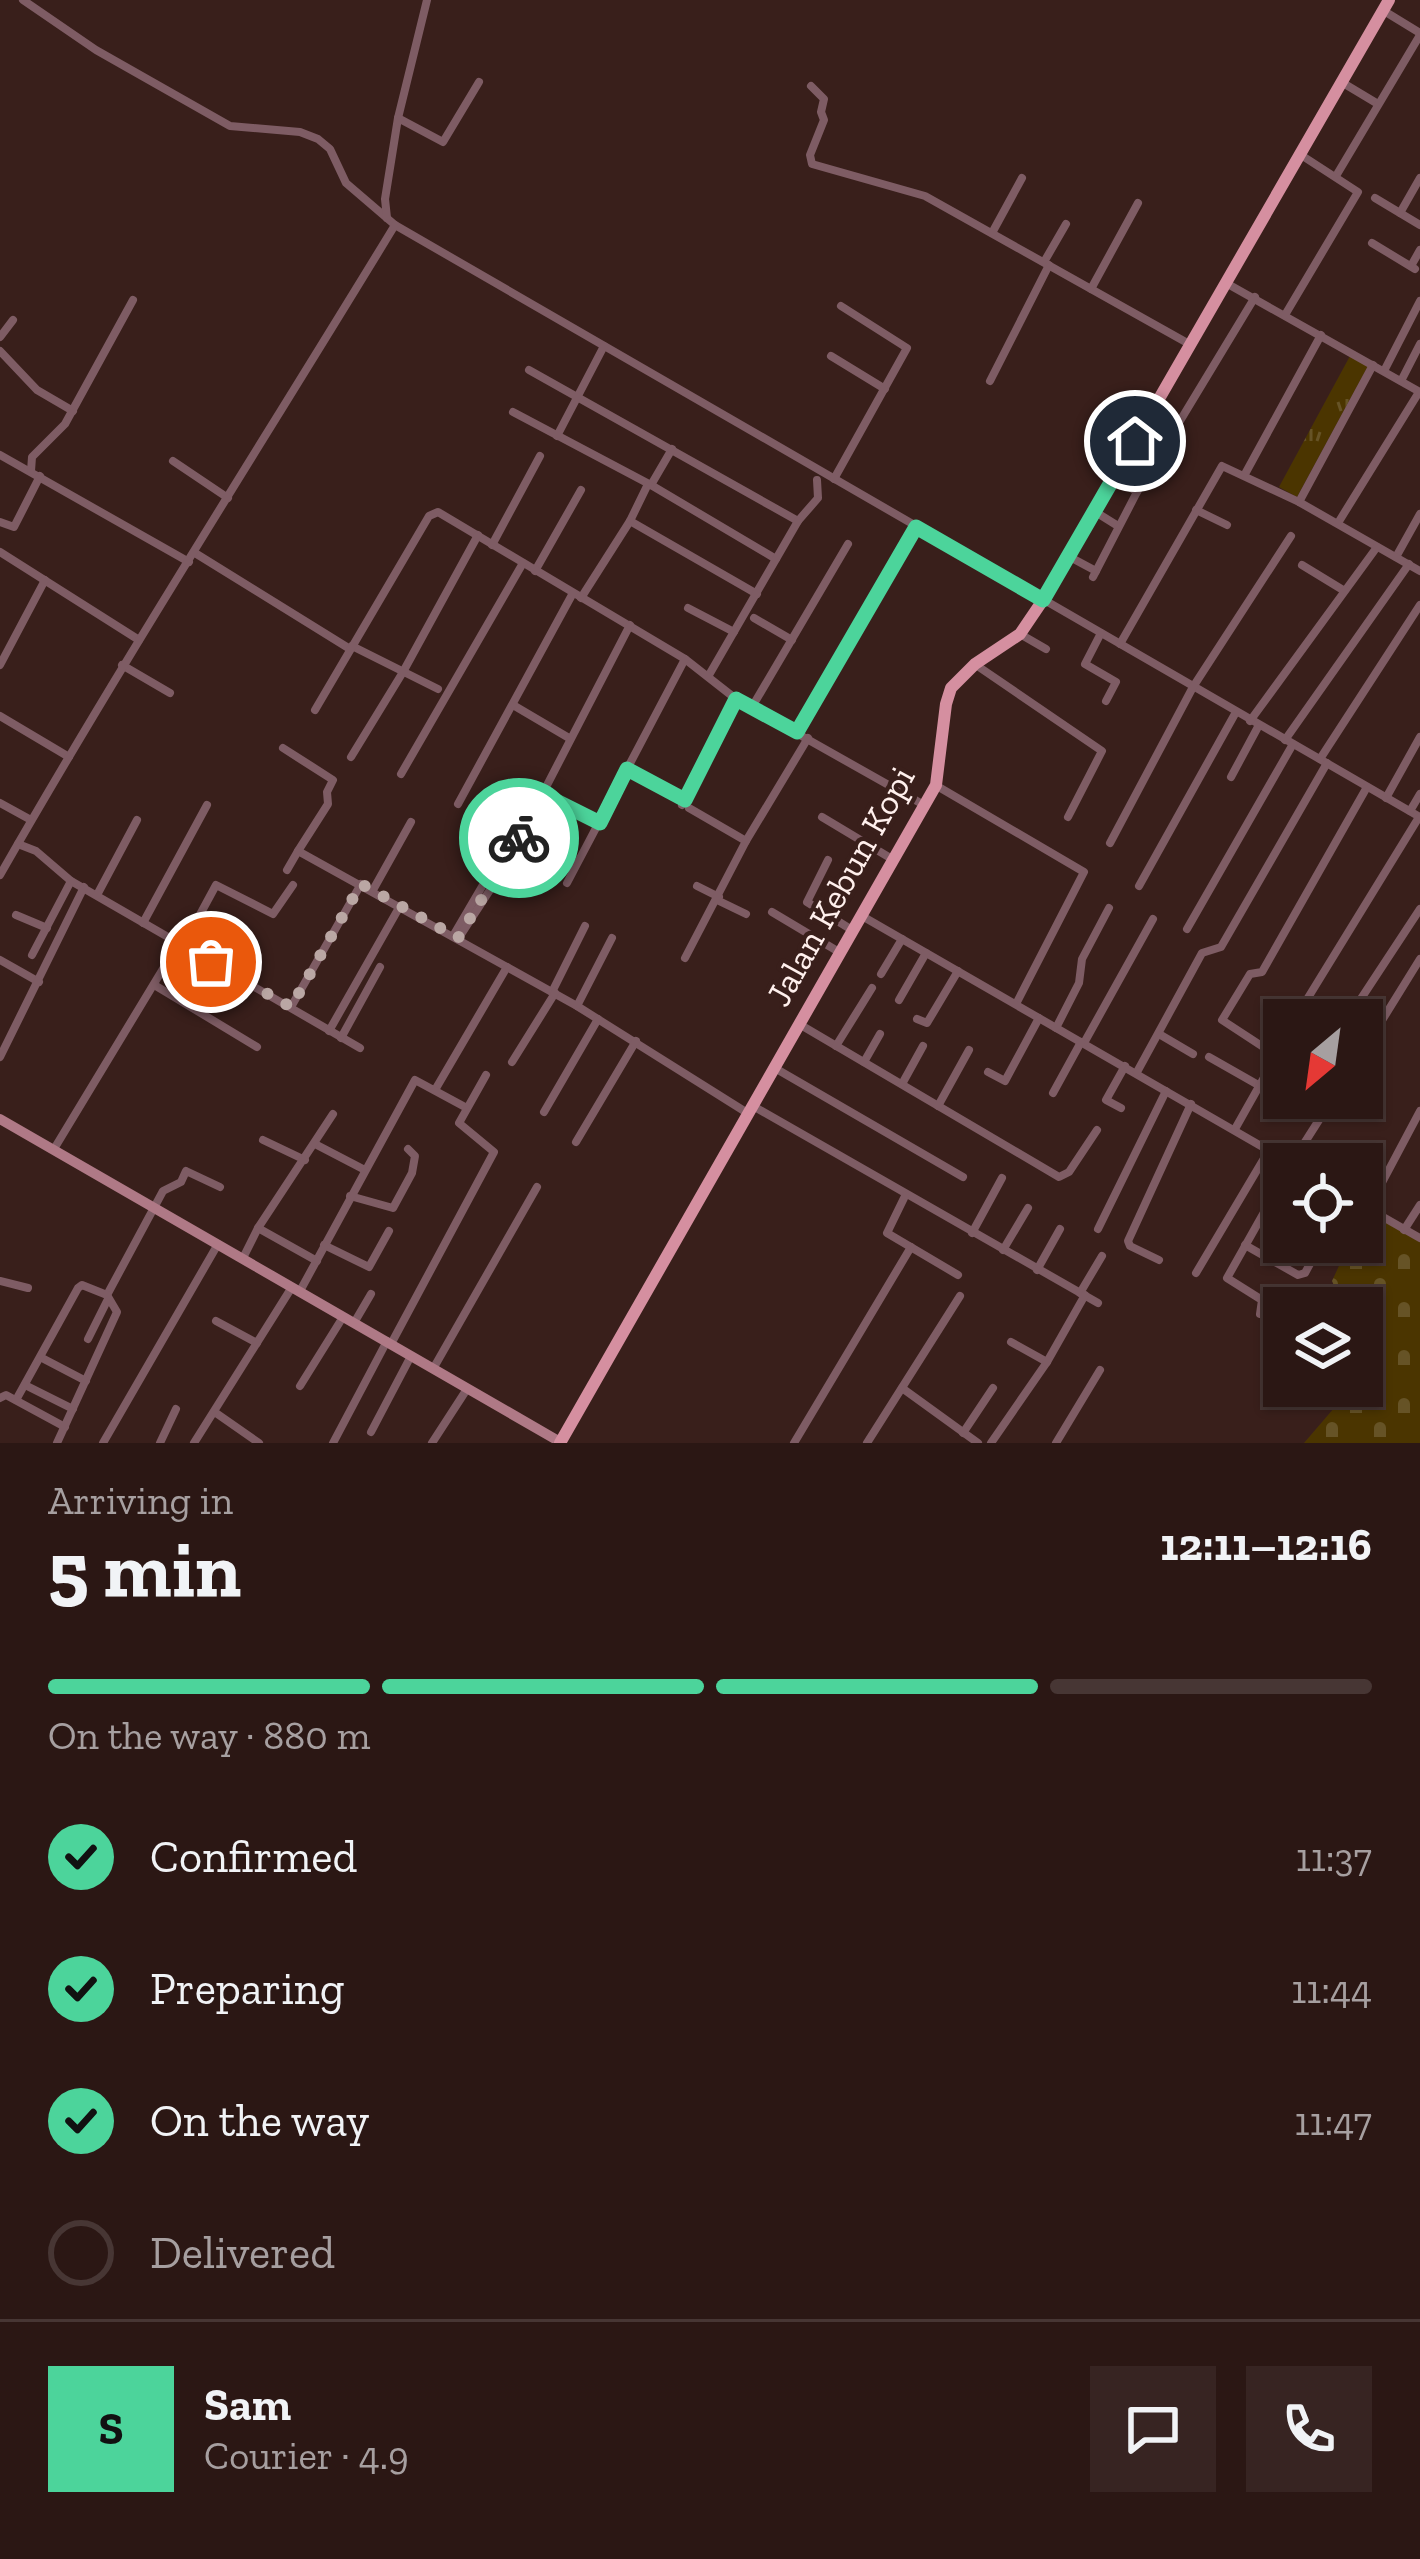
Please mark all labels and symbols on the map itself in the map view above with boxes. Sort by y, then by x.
pin [1084,390,1186,492]
street label: Jalan Kebun Kopi [757,759,923,1013]
courier [459,778,579,898]
pin [160,911,262,1013]
north arrow [1263,999,1383,1119]

